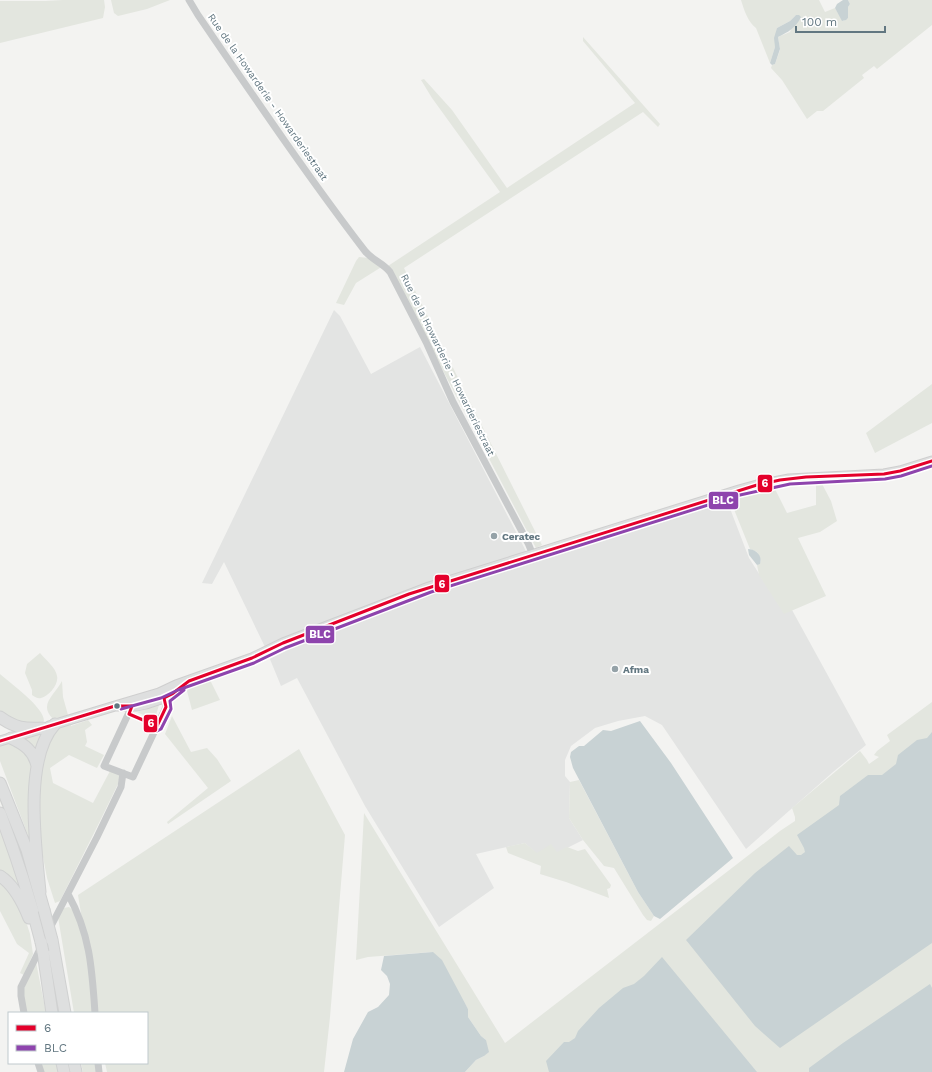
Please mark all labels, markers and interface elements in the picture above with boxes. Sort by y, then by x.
scale bar [796,8,885,34]
street label: Rue de la Howarderie - Howarderiestraat [206,12,331,183]
text: 100 m [802,15,837,29]
street label: Rue de la Howarderie - Howarderiestraat [399,272,497,458]
line badge: 6 [757,474,773,493]
text: 6 [762,477,769,490]
line badge: BLC [708,491,739,510]
text: BLC [712,494,734,507]
marker: Ceratec [489,531,499,541]
place label: Ceratec [502,531,541,542]
line badge: 6 [434,574,450,593]
text: 6 [439,578,446,591]
line badge: BLC [305,625,335,644]
text: BLC [309,628,331,641]
marker: Afma [610,664,620,674]
place label: Afma [623,664,649,675]
unlabelled marker [112,701,122,711]
line badge: 6 [143,714,158,733]
text: 6 [148,717,155,730]
legend [8,1012,148,1064]
text: 6 [44,1021,51,1035]
text: BLC [44,1041,67,1055]

